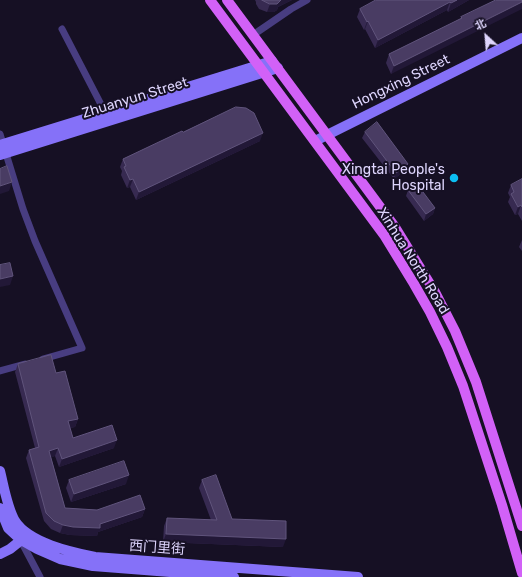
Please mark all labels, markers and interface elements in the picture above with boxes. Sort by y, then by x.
north arrow [466,16,506,56]
text: 北 [473,17,488,33]
street label: Hongxing Street [349,51,453,113]
street label: Zhuanyun Street [80,74,190,122]
place label: Xingtai People's Hospital [342,162,445,194]
marker: Xingtai People's Hospital [448,172,460,184]
street label: Xinhua North Road [373,205,453,317]
street label: 西门里街 [128,538,186,558]

